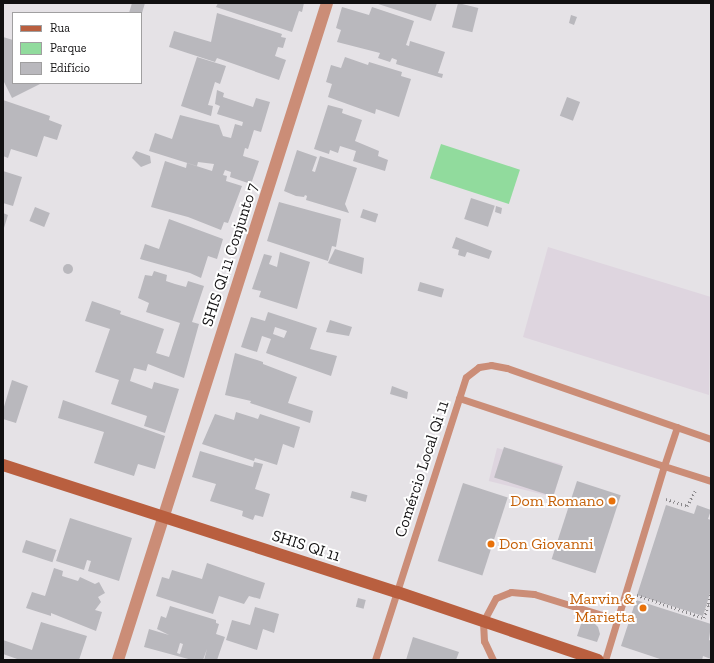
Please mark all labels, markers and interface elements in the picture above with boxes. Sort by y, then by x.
legend [12,12,142,84]
text: Rua [50,21,70,35]
text: Parque [50,41,86,55]
text: Edifício [50,61,90,75]
street label: SHIS QI 11 Conjunto 7 [198,181,262,329]
street label: Comércio Local Qi 11 [391,398,453,540]
place label: Dom Romano [510,491,604,511]
marker: Dom Romano [607,496,617,506]
street label: SHIS QI 11 [269,526,343,566]
place label: Don Giovanni [499,534,593,554]
marker: Don Giovanni [486,539,496,549]
place label: Marvin & Marietta [569,589,635,627]
marker: Marvin & Marietta [638,603,648,613]

